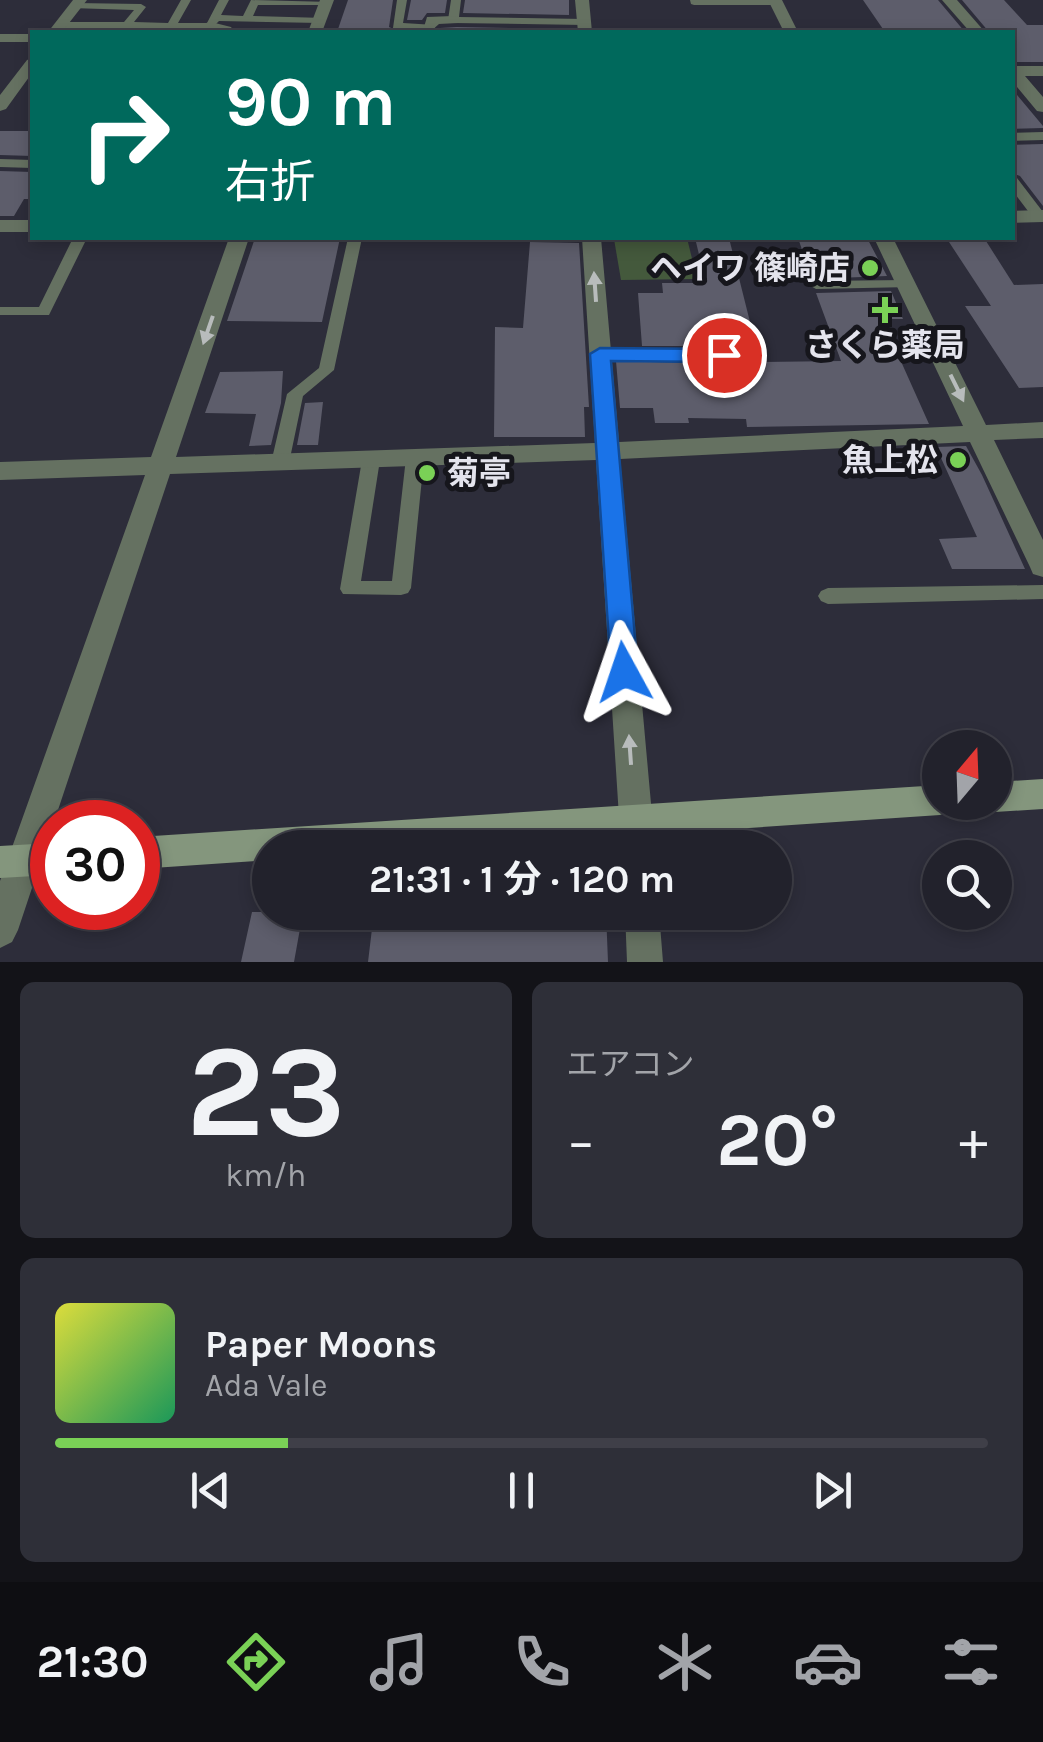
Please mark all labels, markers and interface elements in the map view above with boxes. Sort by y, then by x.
text: 90 m [225,61,396,143]
icon: right [60,70,190,200]
text: 右折 [225,156,315,208]
place label: ヘイワ 篠崎店 [650,250,850,287]
marker: ヘイワ 篠崎店 [859,257,881,279]
one-way arrow [587,270,603,302]
marker: さくら薬局 [874,299,896,321]
pin [682,313,767,398]
one-way arrow [199,315,214,345]
place label: さくら薬局 [805,327,965,364]
icon: arrive [697,328,752,383]
one-way arrow [948,374,965,403]
place label: 魚上松 [842,442,938,479]
marker: 魚上松 [947,449,969,471]
place label: 菊亭 [447,455,511,492]
marker: 菊亭 [416,462,438,484]
position arrow [572,620,676,724]
north arrow [922,730,1012,820]
map controls [922,730,1012,930]
one-way arrow [622,734,638,766]
speed limit sign: 30 [30,800,160,930]
button: search [922,840,1012,930]
text: 21:31 · 1 分 · 120 m [369,857,675,902]
text: 23 [186,1016,346,1168]
text: エアコン [567,1046,695,1083]
text: 20° [716,1096,838,1184]
text: − [567,1109,595,1173]
text: + [959,1109,988,1173]
text: km/h [225,1157,306,1194]
text: Paper Moons [205,1322,437,1367]
text: Ada Vale [205,1367,328,1404]
icon: previous [183,1463,238,1518]
icon: pause [494,1463,549,1518]
icon: next [805,1463,860,1518]
icon: directions [221,1627,291,1697]
icon: music [364,1627,434,1697]
icon: phone [507,1627,577,1697]
icon: climate [650,1627,720,1697]
icon: car [793,1627,863,1697]
icon: filters [936,1627,1006,1697]
text: 21:30 [37,1636,148,1688]

